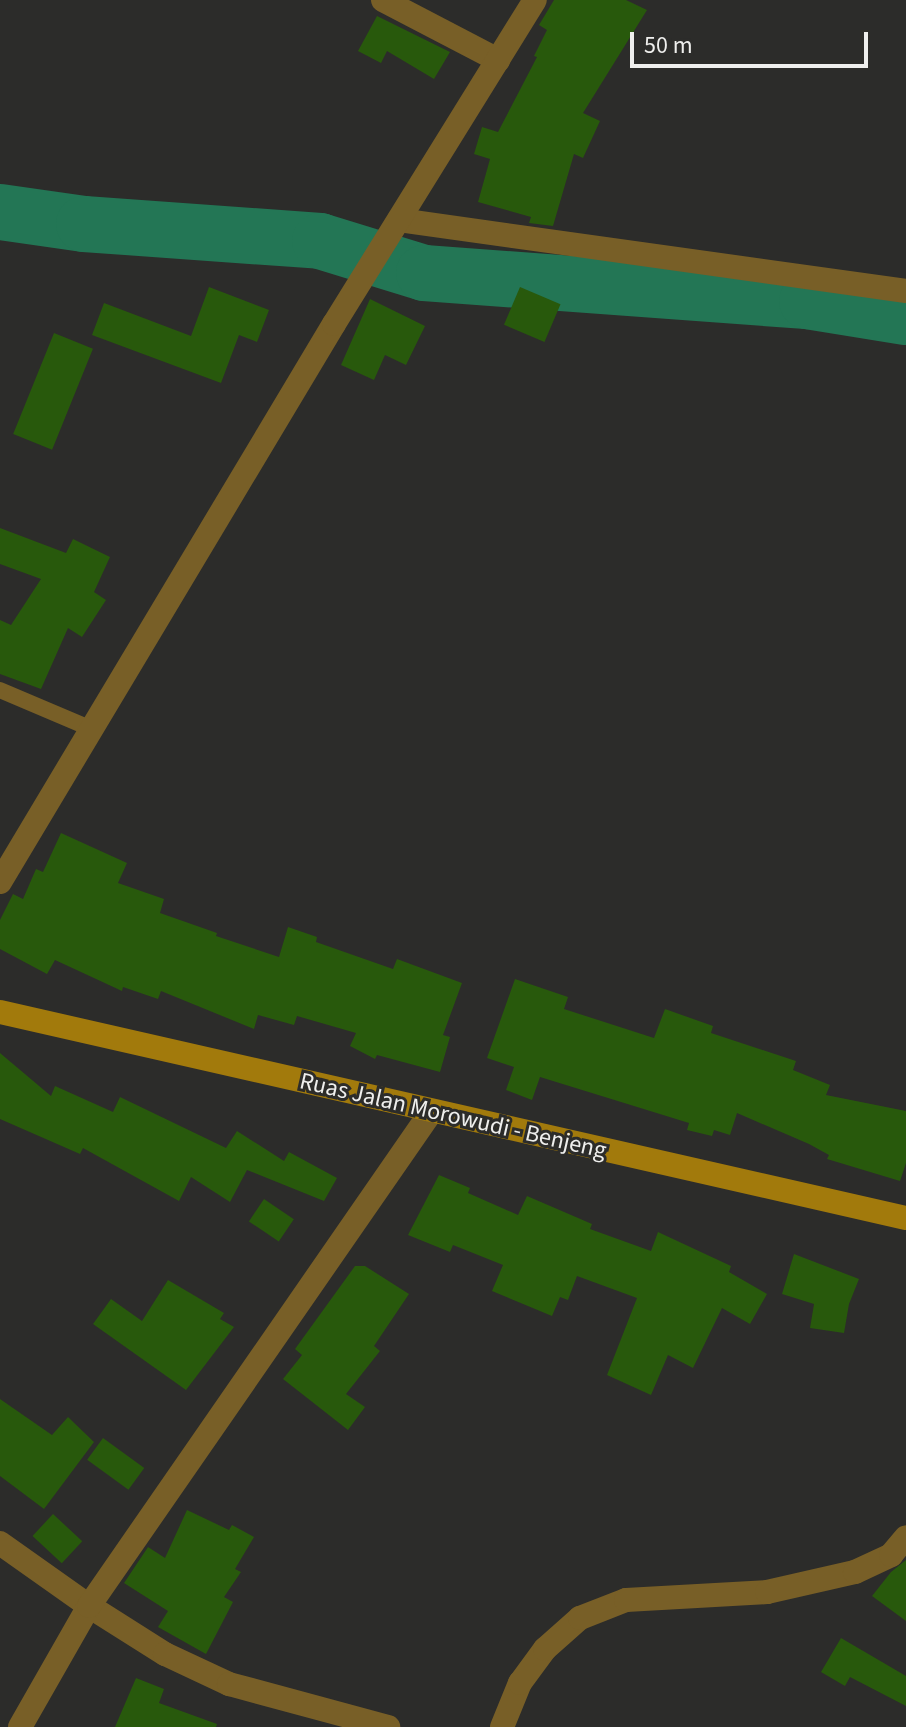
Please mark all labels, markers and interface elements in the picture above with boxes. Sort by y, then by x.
scale bar [634,16,872,66]
text: 50 m [644,28,693,63]
street label: Ruas Jalan Morowudi - Benjeng [297,1067,609,1165]

